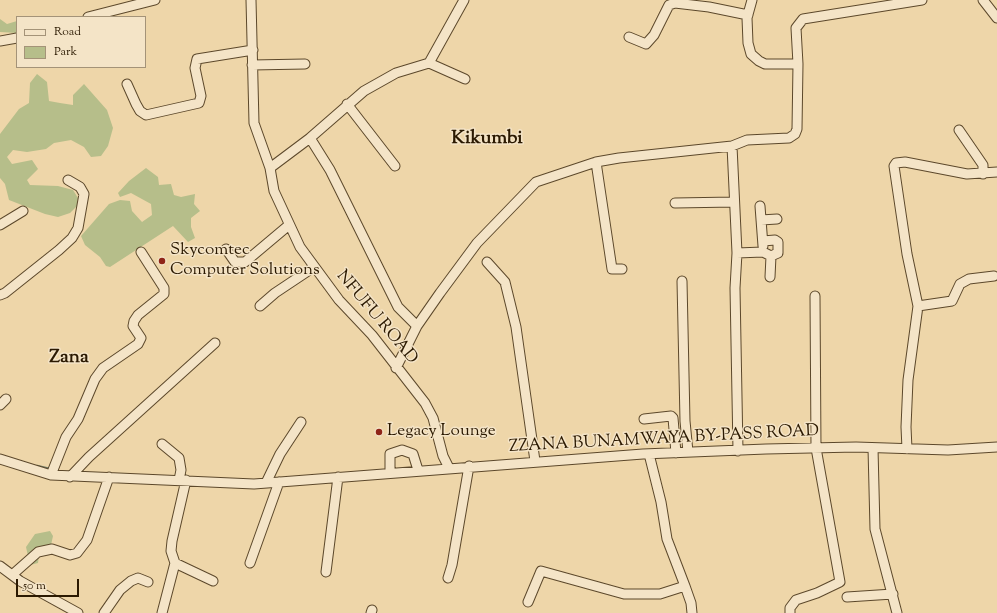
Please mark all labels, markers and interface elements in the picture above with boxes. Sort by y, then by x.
legend [16,16,146,68]
text: Road [54,23,81,41]
text: Park [54,43,77,61]
district label: Kikumbi [451,129,523,151]
place label: Skycomtec Computer Solutions [170,241,320,281]
marker: Skycomtec Computer Solutions [157,256,167,266]
street label: NFUFU ROAD [331,267,421,369]
district label: Zana [49,348,89,370]
place label: Legacy Lounge [387,422,496,442]
street label: ZZANA BUNAMWAYA BY-PASS ROAD [508,422,820,458]
marker: Legacy Lounge [374,427,384,437]
scale bar [18,571,81,597]
text: 50 m [23,577,46,595]

